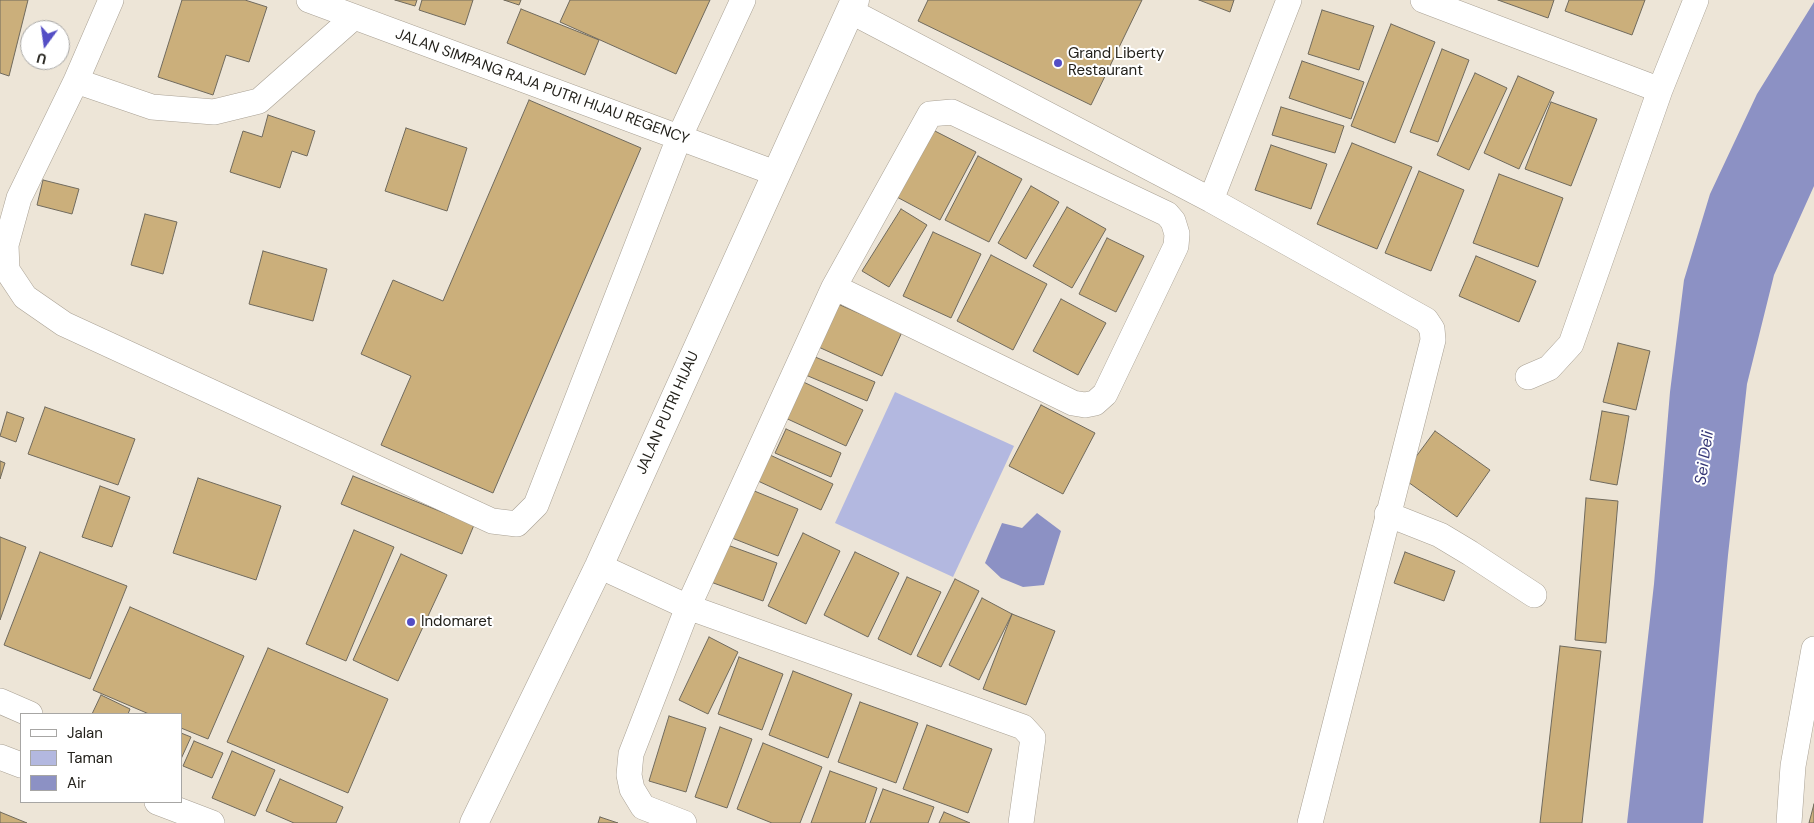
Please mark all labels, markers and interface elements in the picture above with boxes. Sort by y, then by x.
north arrow [20,20,70,70]
street label: JALAN SIMPANG RAJA PUTRI HIJAU REGENCY [393,25,691,149]
place label: Grand Liberty Restaurant [1068,45,1164,80]
text: U [35,49,48,68]
marker: Grand Liberty Restaurant [1052,57,1064,69]
street label: JALAN PUTRI HIJAU [633,349,703,477]
water label: Sei Deli [1692,430,1718,486]
place label: Indomaret [421,613,492,631]
marker: Indomaret [405,616,417,628]
legend [20,713,182,803]
text: Jalan [67,723,103,743]
text: Taman [67,748,113,768]
text: Air [67,773,86,793]

